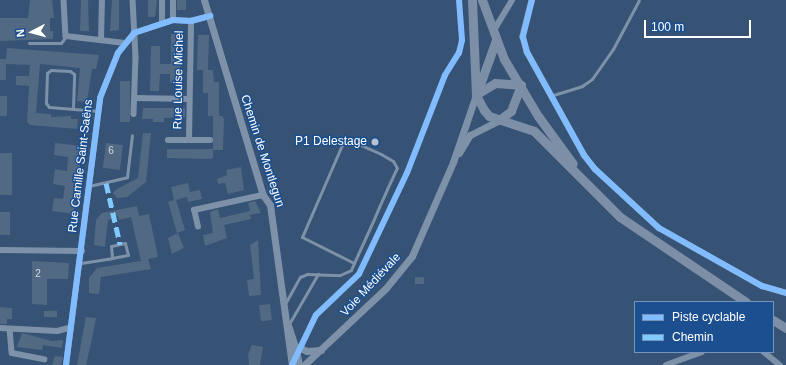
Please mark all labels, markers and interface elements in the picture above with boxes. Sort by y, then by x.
north arrow [12,12,52,52]
scale bar [646,12,753,38]
text: 100 m [651,20,684,34]
text: N [14,29,26,38]
street label: Rue Louise Michel [171,31,187,129]
street label: Chemin de Montlegun [237,93,287,209]
street label: Rue Camille Saint-Saëns [66,99,96,233]
place label: P1 Delestage [295,135,367,149]
marker: P1 Delestage [370,137,380,147]
house number: 6 [108,145,114,157]
street label: Voie Médiévale [338,250,404,320]
house number: 2 [35,268,41,280]
legend [634,301,774,353]
text: Piste cyclable [672,310,745,324]
text: Chemin [672,330,713,344]

